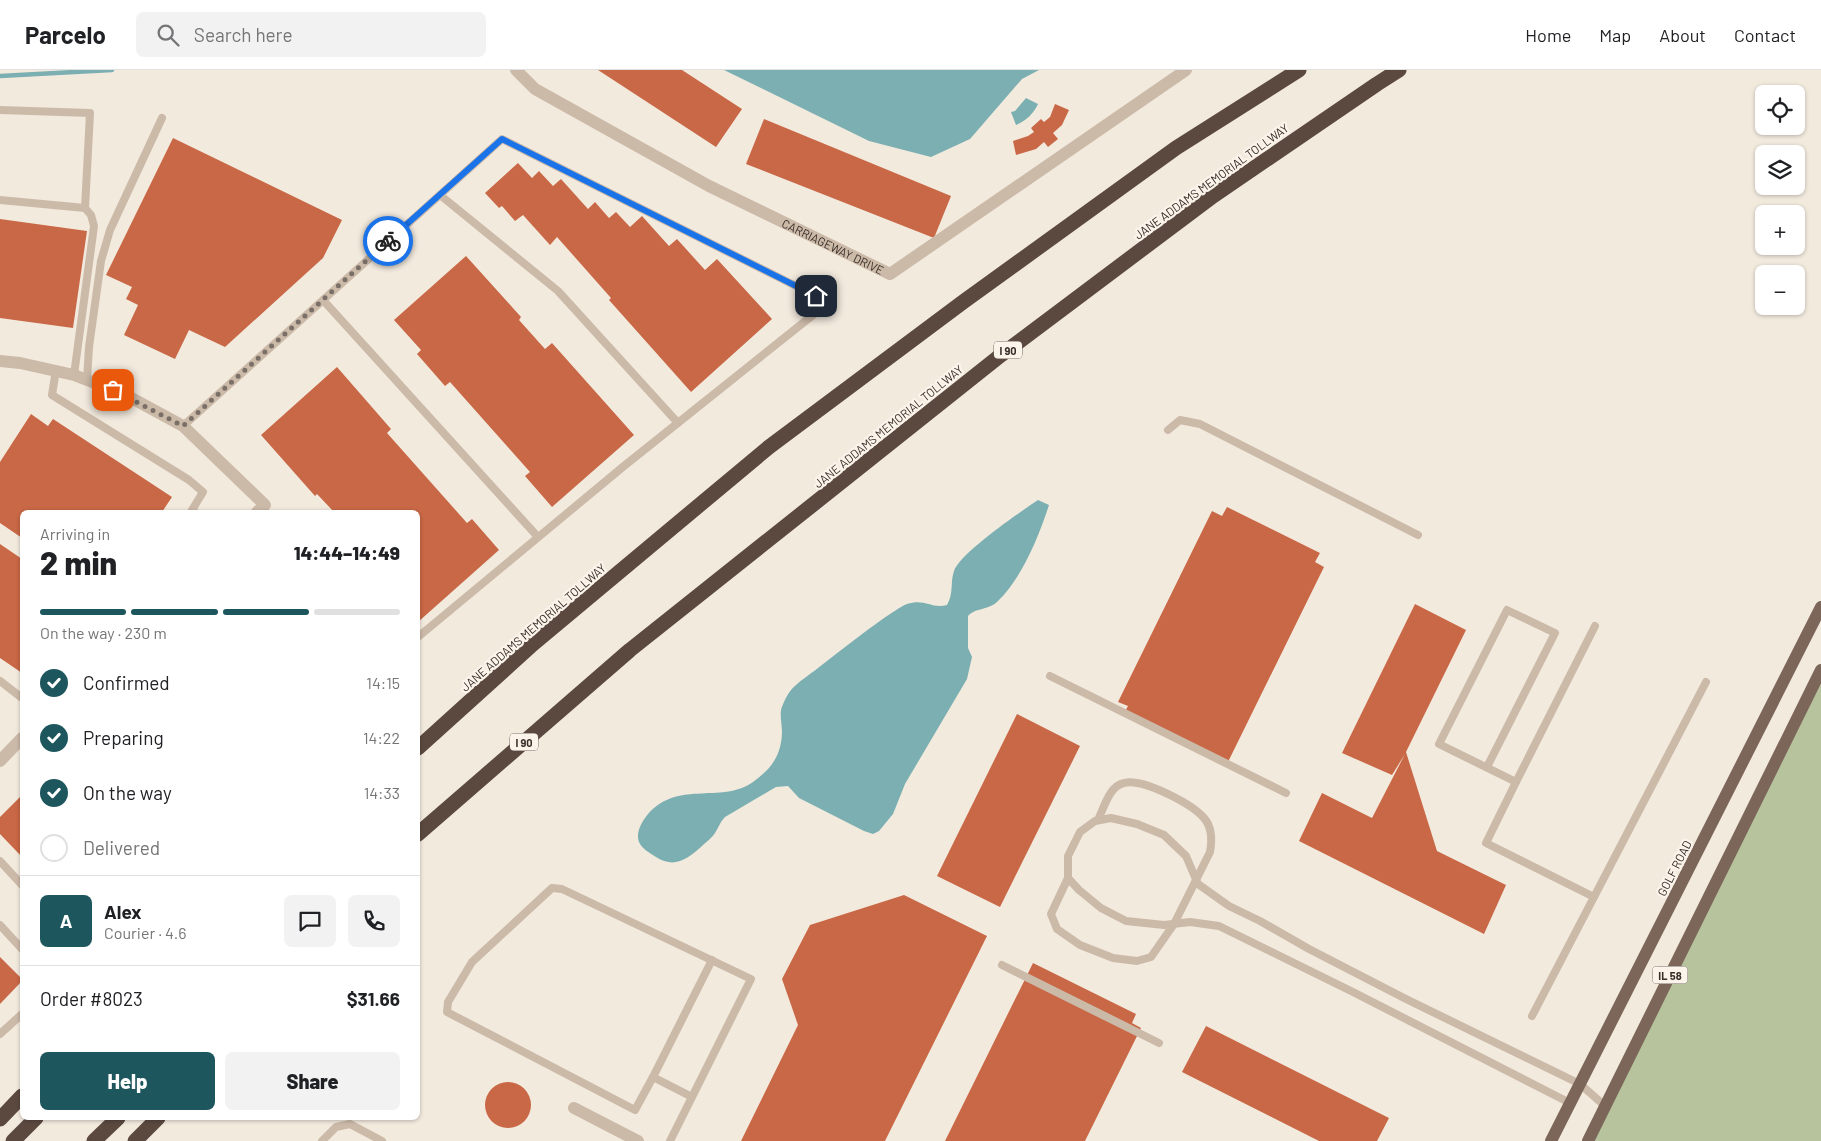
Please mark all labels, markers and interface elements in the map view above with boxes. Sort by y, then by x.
search box [136,12,486,57]
text: Parcelo [25,20,106,49]
icon: search [154,21,182,49]
text: Search here [194,23,293,46]
text: Home [1525,24,1571,46]
text: Map [1599,24,1631,46]
text: About [1659,24,1706,46]
text: Contact [1734,24,1796,46]
map controls [1755,85,1805,315]
button: locate [1755,85,1805,135]
street label: JANE ADDAMS MEMORIAL TOLLWAY [1131,120,1291,242]
button: layers [1755,145,1805,195]
button: + [1755,205,1805,255]
courier [363,216,413,266]
street label: CARRIAGEWAY DRIVE [780,216,886,277]
icon: bike [374,227,402,255]
button: − [1755,265,1805,315]
pin [795,275,837,317]
icon: home [802,282,830,310]
road number: I 90 [994,342,1022,358]
street label: JANE ADDAMS MEMORIAL TOLLWAY [811,362,965,490]
pin [92,369,134,411]
icon: bag [99,376,127,404]
text: Arriving in [40,524,110,543]
text: 14:44–14:49 [294,541,400,564]
text: 2 min [40,543,117,581]
street label: JANE ADDAMS MEMORIAL TOLLWAY [458,560,608,694]
text: On the way · 230 m [40,623,167,642]
icon: check [40,669,68,697]
text: Confirmed [83,671,170,694]
text: 14:15 [366,673,400,692]
icon: check [40,724,68,752]
text: Preparing [83,726,164,749]
text: 14:22 [363,728,400,747]
road number: I 90 [510,734,538,750]
icon: check [40,779,68,807]
text: On the way [83,781,172,804]
text: 14:33 [364,783,400,802]
text: Delivered [83,836,160,859]
street label: GOLF ROAD [1654,838,1694,898]
button: chat [284,895,336,947]
button: phone [348,895,400,947]
text: Alex [104,900,142,923]
text: A [60,909,72,932]
text: Courier · 4.6 [104,923,187,942]
road number: IL 58 [1652,966,1688,984]
text: Order #8023 [40,987,143,1010]
text: $31.66 [347,987,400,1010]
button: Help [40,1052,215,1110]
button: Share [225,1052,400,1110]

